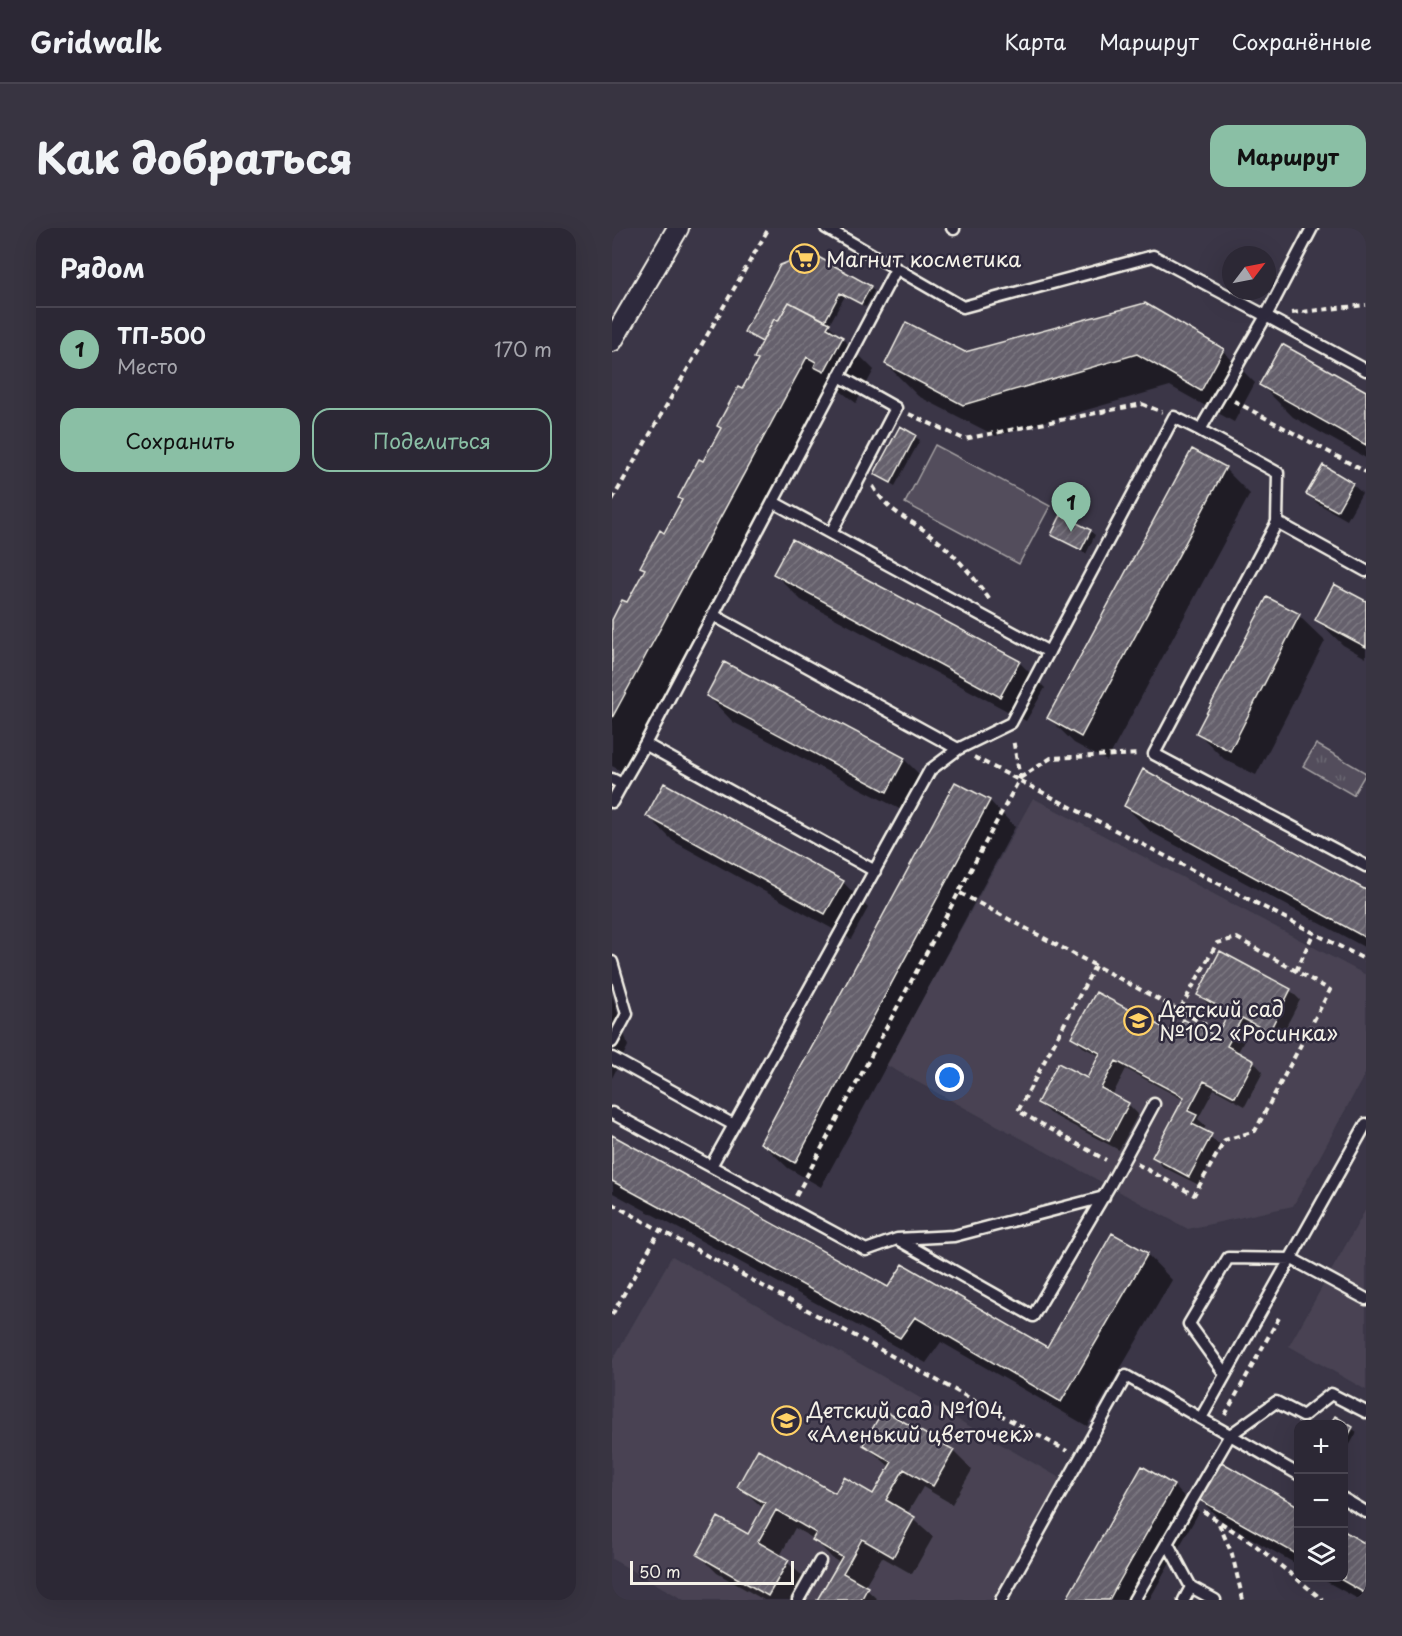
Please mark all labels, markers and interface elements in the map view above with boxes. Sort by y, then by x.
text: Gridwalk [30,20,162,63]
text: Карта [1005,25,1066,57]
text: Маршрут [1099,25,1199,57]
text: Сохранённые [1232,25,1372,57]
text: Как добраться [36,125,353,188]
button: Маршрут [1210,125,1366,187]
supermarket icon: Магнит косметика [789,242,821,274]
place label: Магнит косметика [826,242,1022,274]
north arrow [1222,246,1276,300]
text: Рядом [60,248,145,287]
text: ТП-500 [117,318,206,351]
text: 1 [75,334,84,364]
text: 170 m [494,334,552,364]
text: Место [117,351,178,381]
button: Сохранить [60,408,300,472]
button: Поделиться [312,408,552,472]
pin: 1 [1052,482,1090,532]
place label: Детский сад №102 «Росинка» [1158,992,1338,1048]
school or university icon: Детский сад №102 «Росинка» [1122,1004,1154,1036]
your location [935,1063,964,1092]
place label: Детский сад №104 «Аленький цветочек» [806,1393,1034,1449]
school or university icon: Детский сад №104 «Аленький цветочек» [770,1405,802,1437]
map controls [1294,1420,1348,1582]
button: + [1294,1420,1348,1474]
button: − [1294,1474,1348,1528]
button: layers [1294,1528,1348,1582]
scale bar [630,1558,794,1586]
text: 50 m [639,1559,680,1583]

